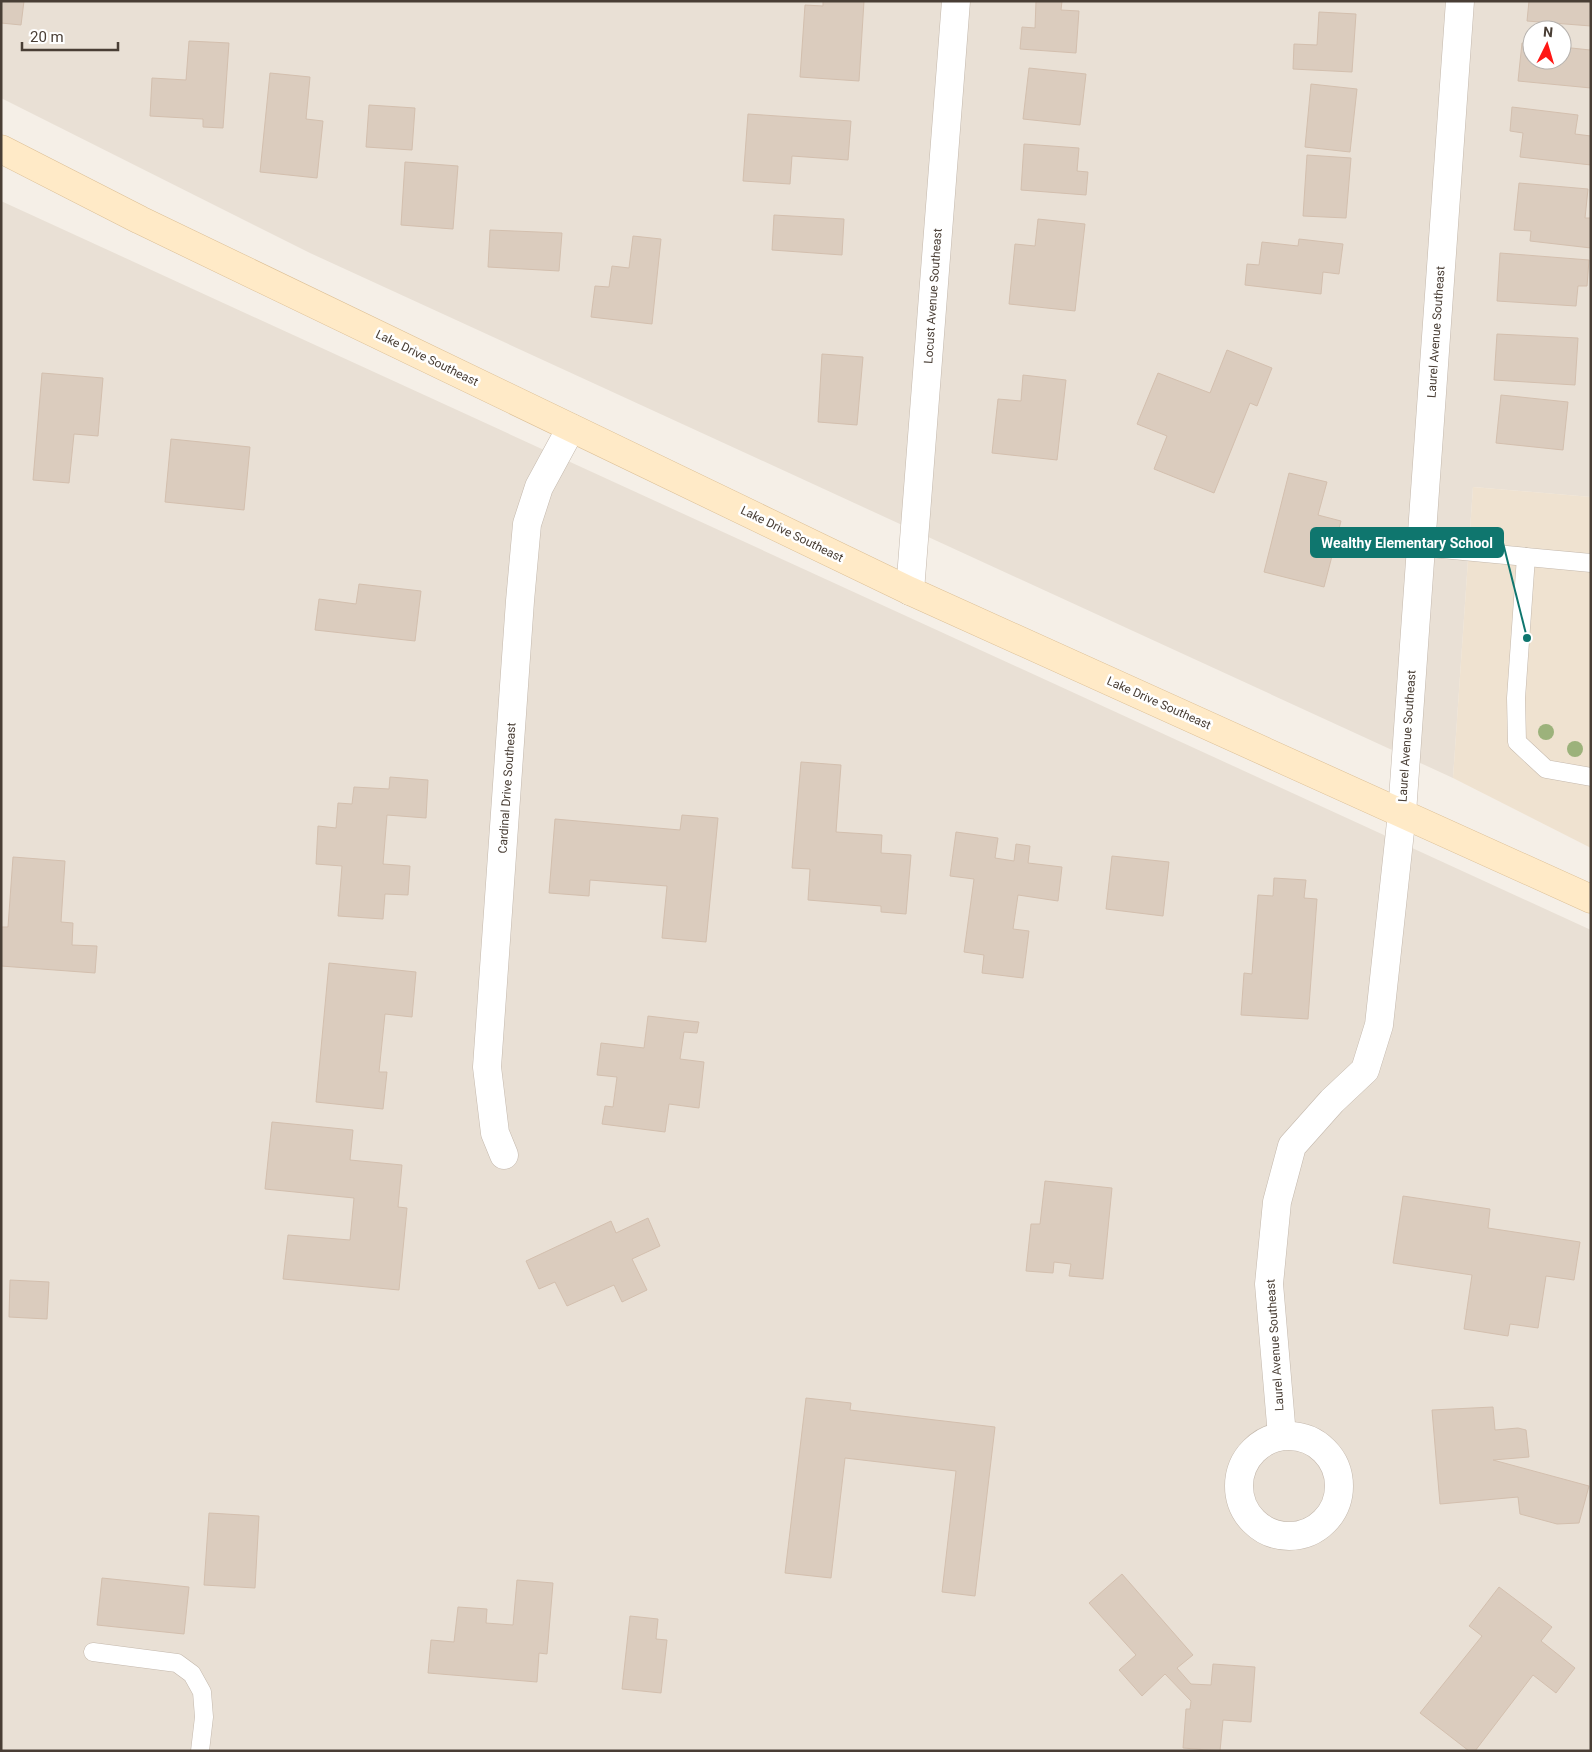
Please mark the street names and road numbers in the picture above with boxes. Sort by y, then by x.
street label: Locust Avenue Southeast [921,228,945,364]
street label: Laurel Avenue Southeast [1424,266,1448,398]
street label: Lake Drive Southeast [373,327,481,389]
street label: Lake Drive Southeast [738,503,846,565]
street label: Laurel Avenue Southeast [1395,670,1419,802]
street label: Lake Drive Southeast [1105,674,1213,732]
street label: Cardinal Drive Southeast [495,722,519,854]
street label: Laurel Avenue Southeast [1263,1279,1287,1411]

